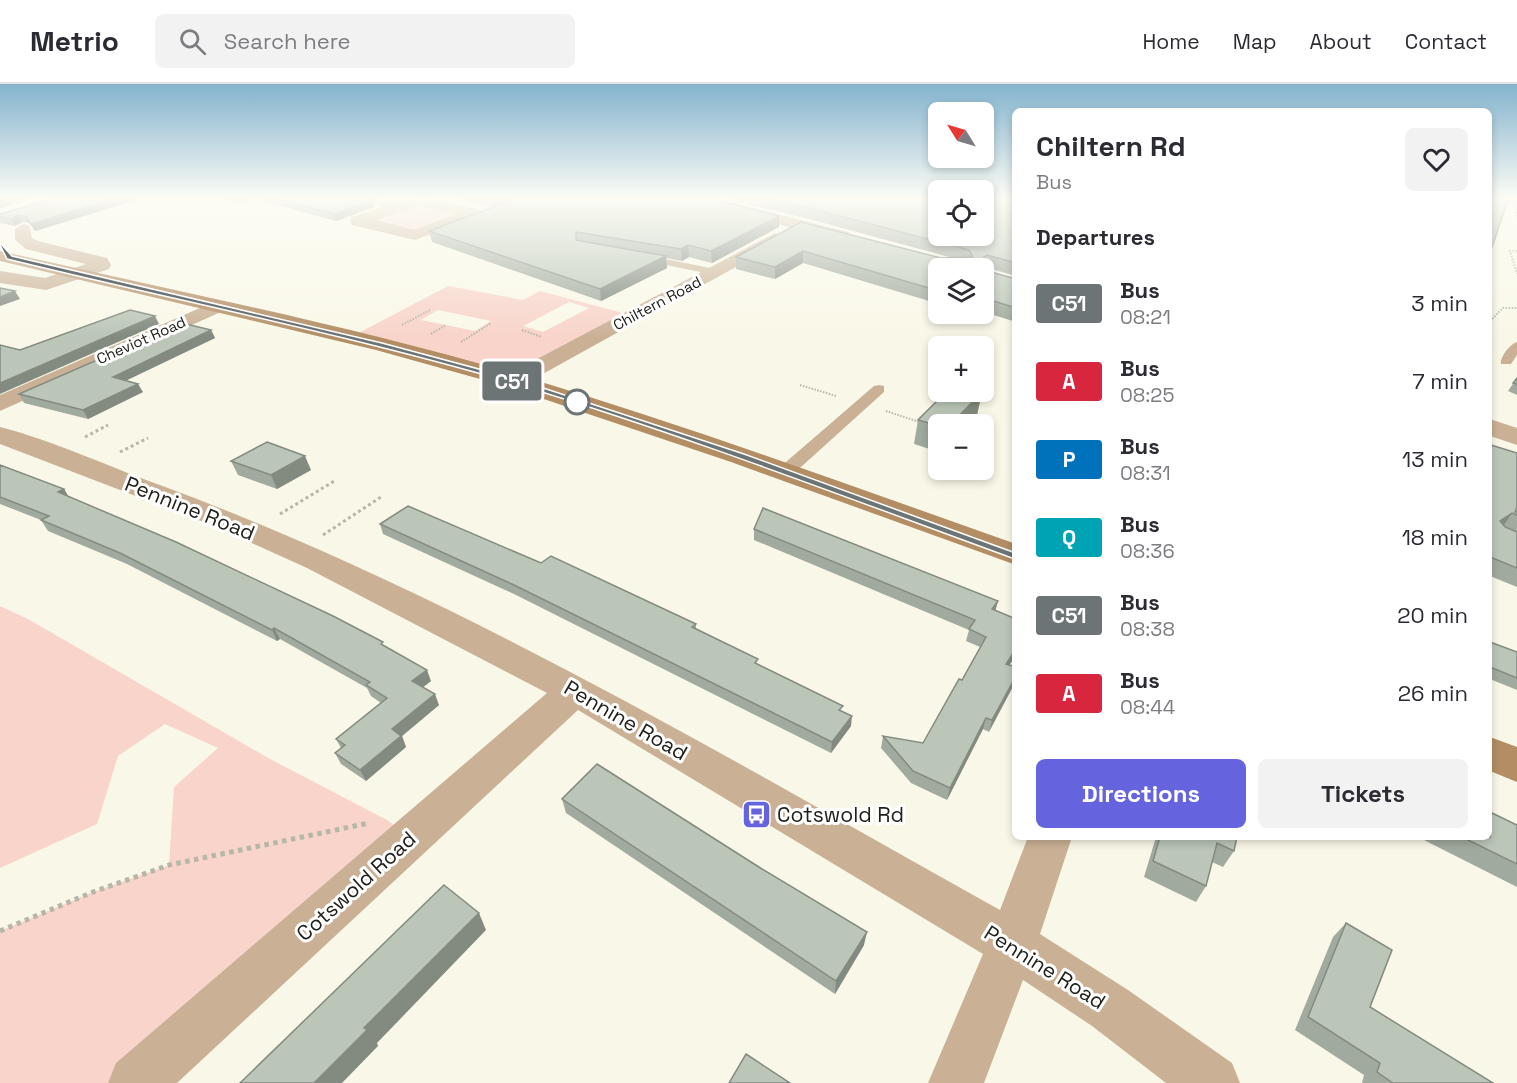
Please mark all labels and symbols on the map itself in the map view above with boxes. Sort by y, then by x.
north arrow [928,102,994,168]
street label: Chiltern Road [610,272,704,334]
street label: Cheviot Road [93,312,189,368]
line badge: C51 [478,362,546,400]
unlabelled marker [564,389,590,415]
street label: Pennine Road [121,470,259,546]
street label: Pennine Road [560,674,692,766]
bus stop icon: Cotswold Rd [740,798,772,830]
place label: Cotswold Rd [777,801,904,828]
street label: Cotswold Road [291,825,421,947]
street label: Pennine Road [979,919,1111,1015]

